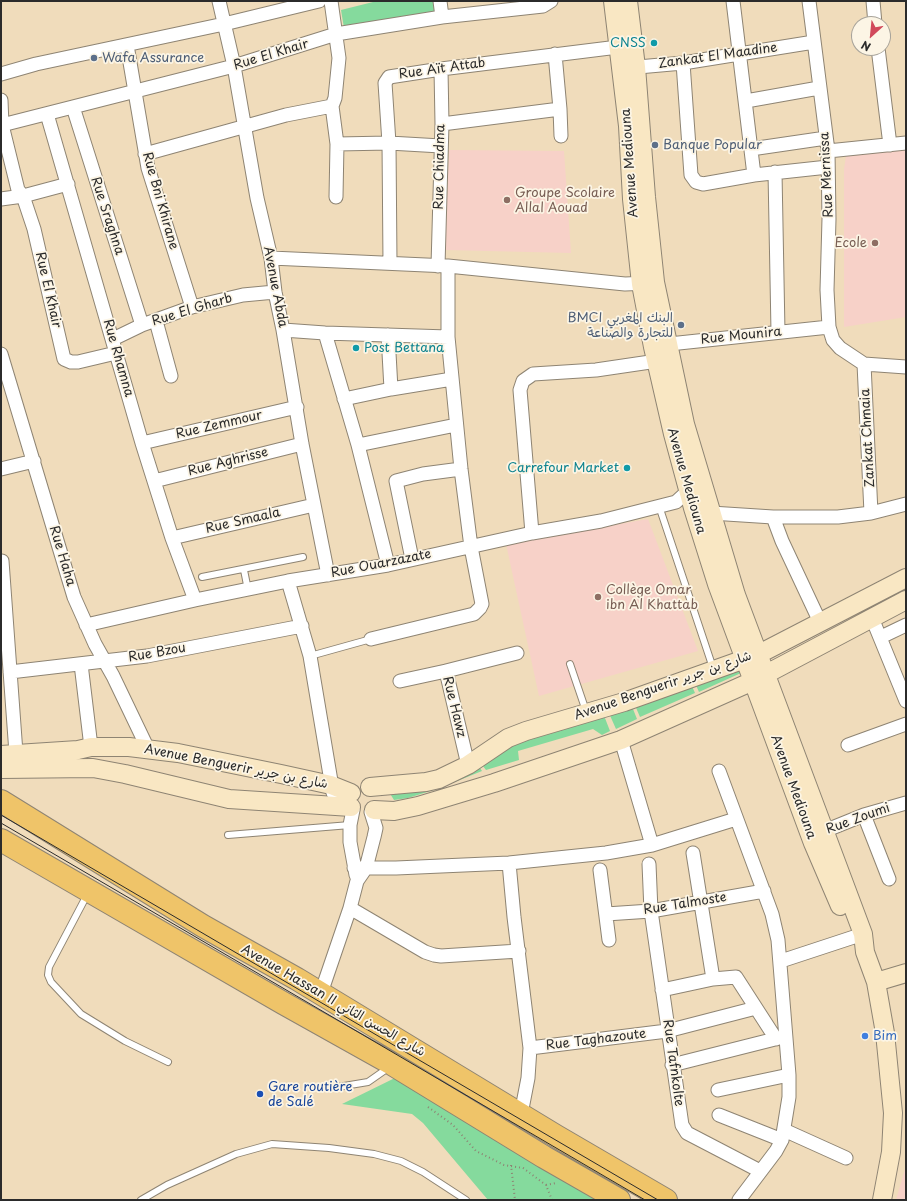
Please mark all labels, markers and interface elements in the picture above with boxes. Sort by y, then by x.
north arrow [851,16,891,56]
place label: CNSS [610,35,646,51]
street label: Rue El Khair [232,36,310,74]
text: N [858,37,874,56]
marker: CNSS [649,38,659,48]
street label: Zankat El Maadine [658,40,778,72]
place label: Wafa Assurance [102,50,204,66]
marker: Wafa Assurance [89,53,99,63]
street label: Rue Aït Attab [398,55,486,83]
street label: Avenue Mediouna [618,108,642,218]
street label: Rue Chiadma [431,124,449,210]
street label: Rue Mernissa [817,132,837,218]
place label: Banque Popular [663,137,762,153]
marker: Banque Popular [650,140,660,150]
street label: Rue Bni Khirane [139,150,181,252]
street label: Rue Sraghna [87,175,127,257]
place label: Groupe Scolaire Allal Aouad [515,185,615,216]
marker: Groupe Scolaire Allal Aouad [502,195,512,205]
place label: Ecole [835,235,867,251]
marker: Ecole [870,238,880,248]
street label: Avenue Abda [259,245,291,329]
street label: Rue El Khair [32,250,64,330]
street label: Rue El Gharb [150,290,234,330]
place label: BMCI البنك المغربي للتجارة والصناعة [567,310,673,341]
street label: Rue Rhamna [99,317,137,399]
marker: BMCI البنك المغربي للتجارة والصناعة [676,320,686,330]
street label: Rue Mounira [700,324,782,348]
place label: Post Bettana [364,340,444,356]
marker: Post Bettana [351,343,361,353]
street label: Zankat Chmaia [858,388,878,488]
street label: Rue Zemmour [174,407,264,443]
street label: Avenue Mediouna [663,426,709,536]
street label: Rue Aghrisse [186,444,270,480]
place label: Carrefour Market [507,460,619,476]
marker: Carrefour Market [622,463,632,473]
street label: Rue Smaala [204,505,282,537]
street label: Rue Haha [45,524,79,588]
street label: Rue Ouarzazate [329,547,433,581]
place label: Collège Omar ibn Al Khattab [606,582,698,613]
marker: Collège Omar ibn Al Khattab [593,592,603,602]
street label: Rue Bzou [127,640,187,666]
street label: Avenue Benguerir شارع بن جرير [572,648,754,724]
street label: Rue Hawz [439,675,469,739]
street label: Avenue Mediouna [767,733,819,841]
street label: Avenue Benguerir شارع بن جرير [143,742,329,792]
street label: Rue Zoumi [824,800,892,838]
street label: Rue Talmoste [642,890,728,918]
street label: Avenue Hassan II شارع الحسن الثاني [238,942,428,1060]
street label: Rue Tafnkolte [659,1019,687,1107]
street label: Rue Taghazoute [545,1026,647,1054]
place label: Bim [873,1028,897,1044]
marker: Bim [860,1031,870,1041]
place label: Gare routière de Salé [268,1079,353,1110]
marker: Gare routière de Salé [255,1089,265,1099]

